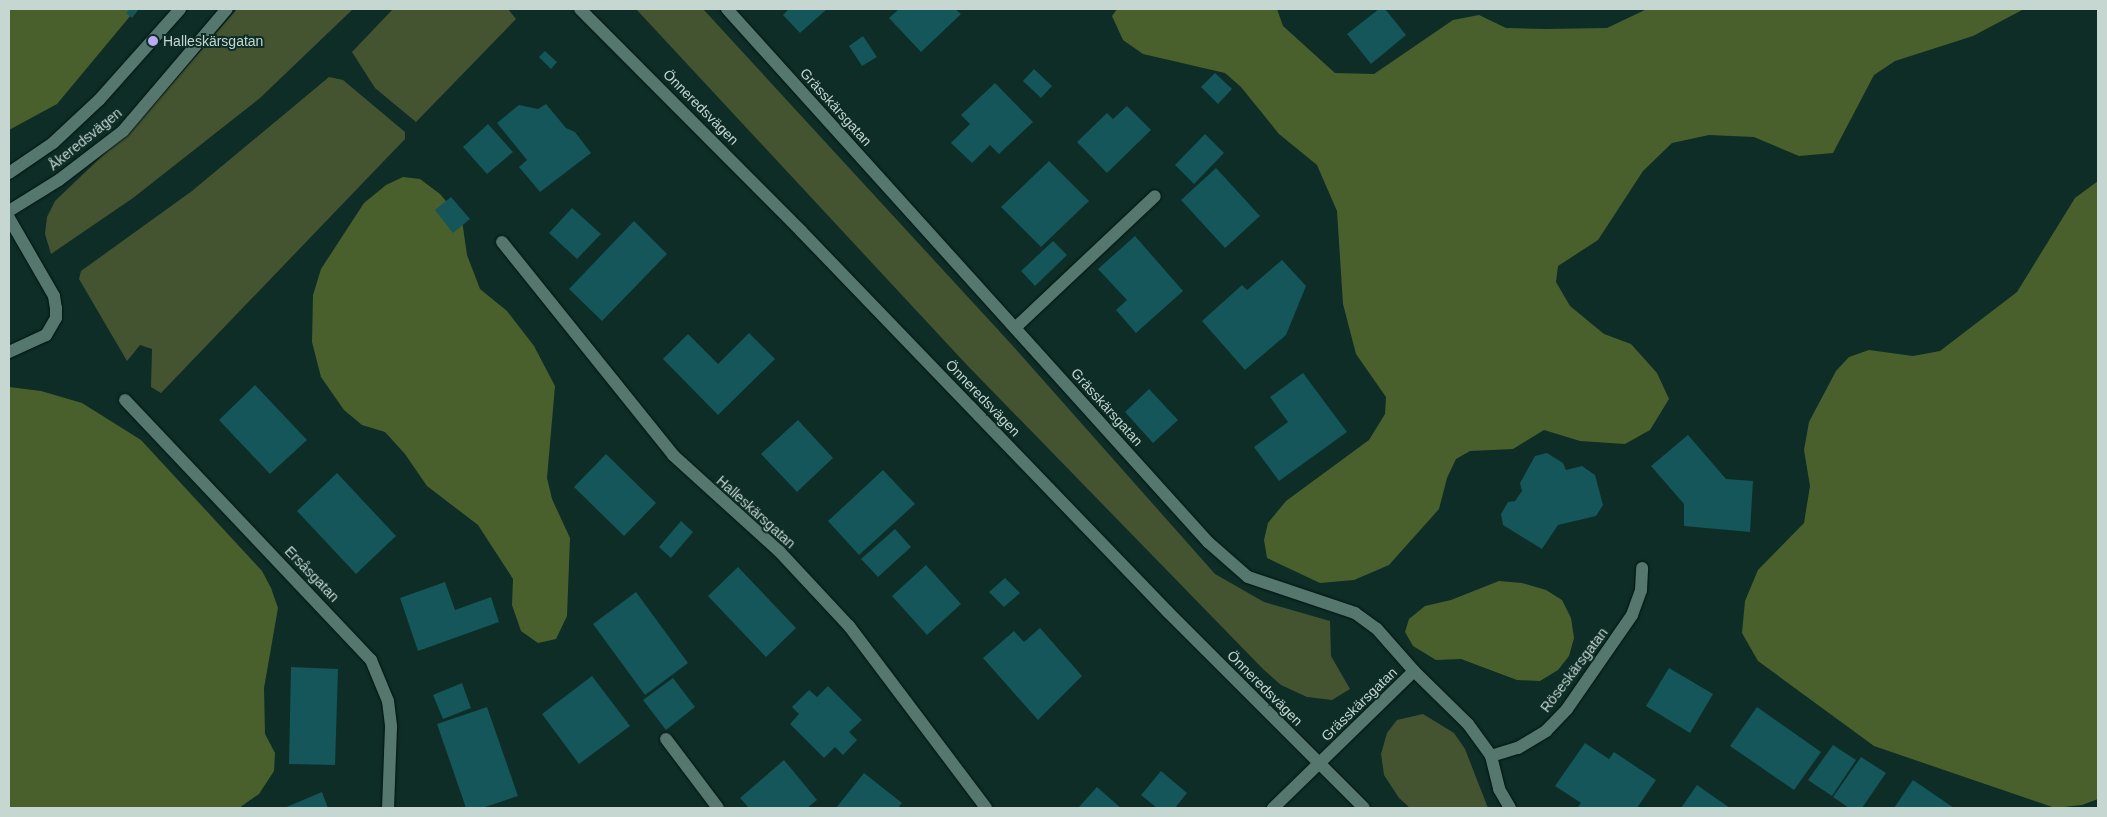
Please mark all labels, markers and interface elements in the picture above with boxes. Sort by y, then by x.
place label: Halleskärsgatan [163,33,263,49]
marker: Halleskärsgatan [147,35,159,47]
street label: Grässkärsgatan [797,65,875,149]
street label: Önneredsvägen [660,66,742,148]
street label: Åkeredsvägen [45,104,125,174]
street label: Önneredsvägen [942,356,1024,440]
street label: Grässkärsgatan [1068,365,1146,449]
street label: Halleskärsgatan [713,472,799,552]
street label: Ersåsgatan [281,543,343,605]
street label: Röseskärsgatan [1537,625,1611,715]
street label: Önneredsvägen [1224,647,1306,729]
street label: Grässkärsgatan [1318,664,1400,744]

